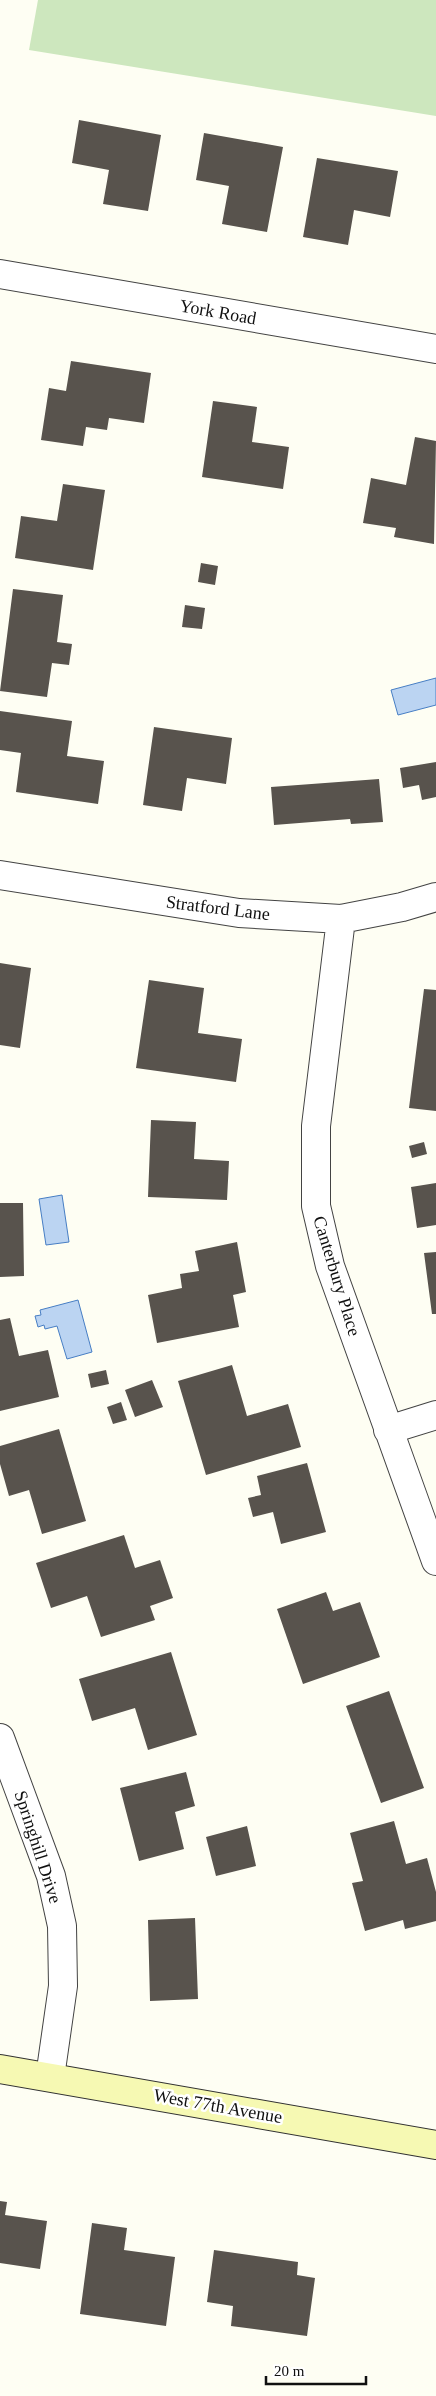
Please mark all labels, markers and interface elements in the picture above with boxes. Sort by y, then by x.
street label: York Road [178,295,258,329]
street label: Stratford Lane [165,892,271,924]
street label: Canterbury Place [309,1214,365,1338]
street label: Springhill Drive [10,1788,66,1906]
street label: West 77th Avenue [152,2085,284,2127]
scale bar [266,2354,366,2386]
text: 20 m [274,2363,305,2379]

